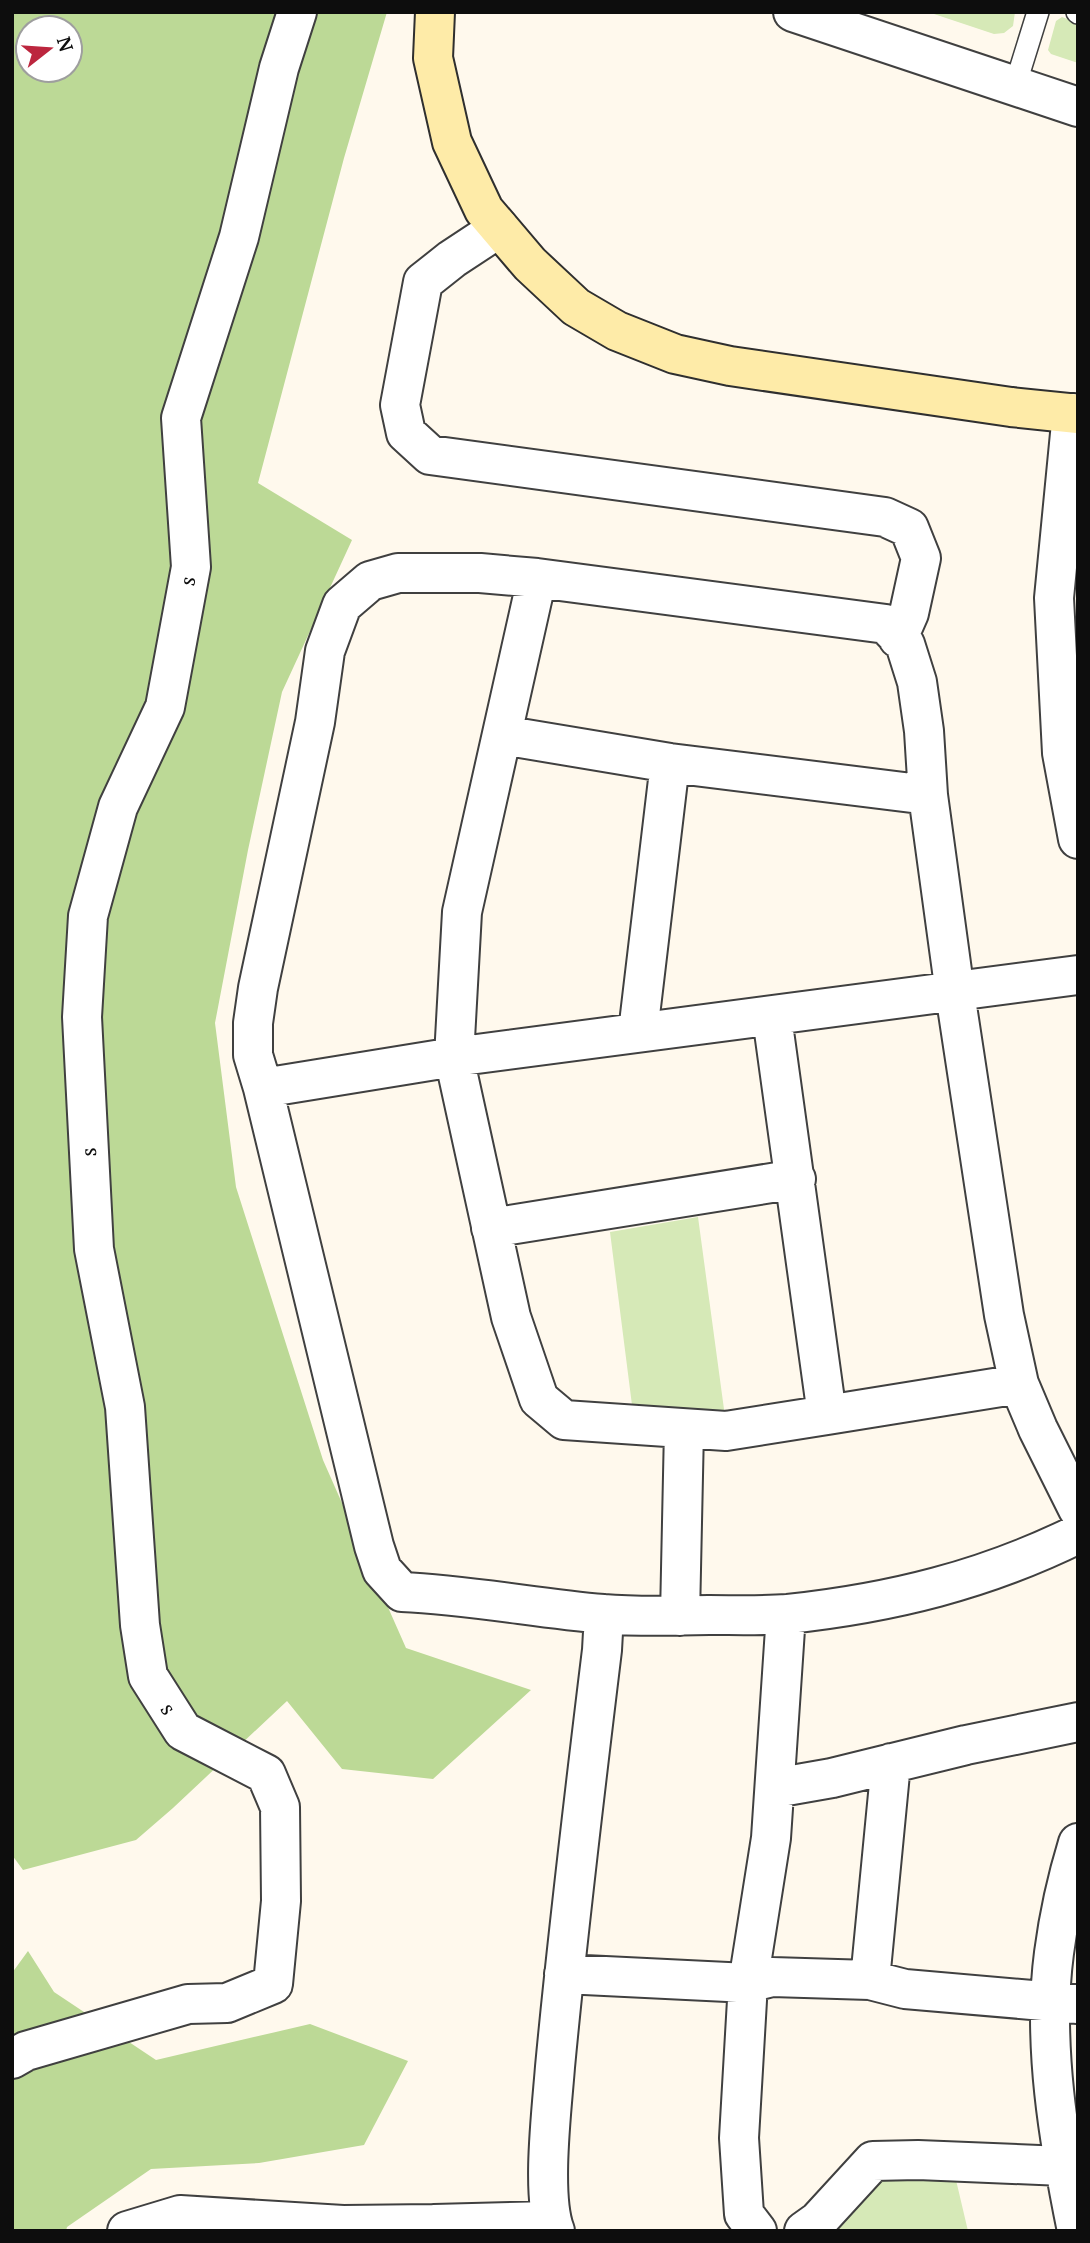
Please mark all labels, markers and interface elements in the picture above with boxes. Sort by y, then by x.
north arrow [14,14,84,84]
text: N [52,33,80,55]
street label: s [172,574,202,588]
street label: s [74,1147,102,1157]
street label: s [155,1697,183,1720]

